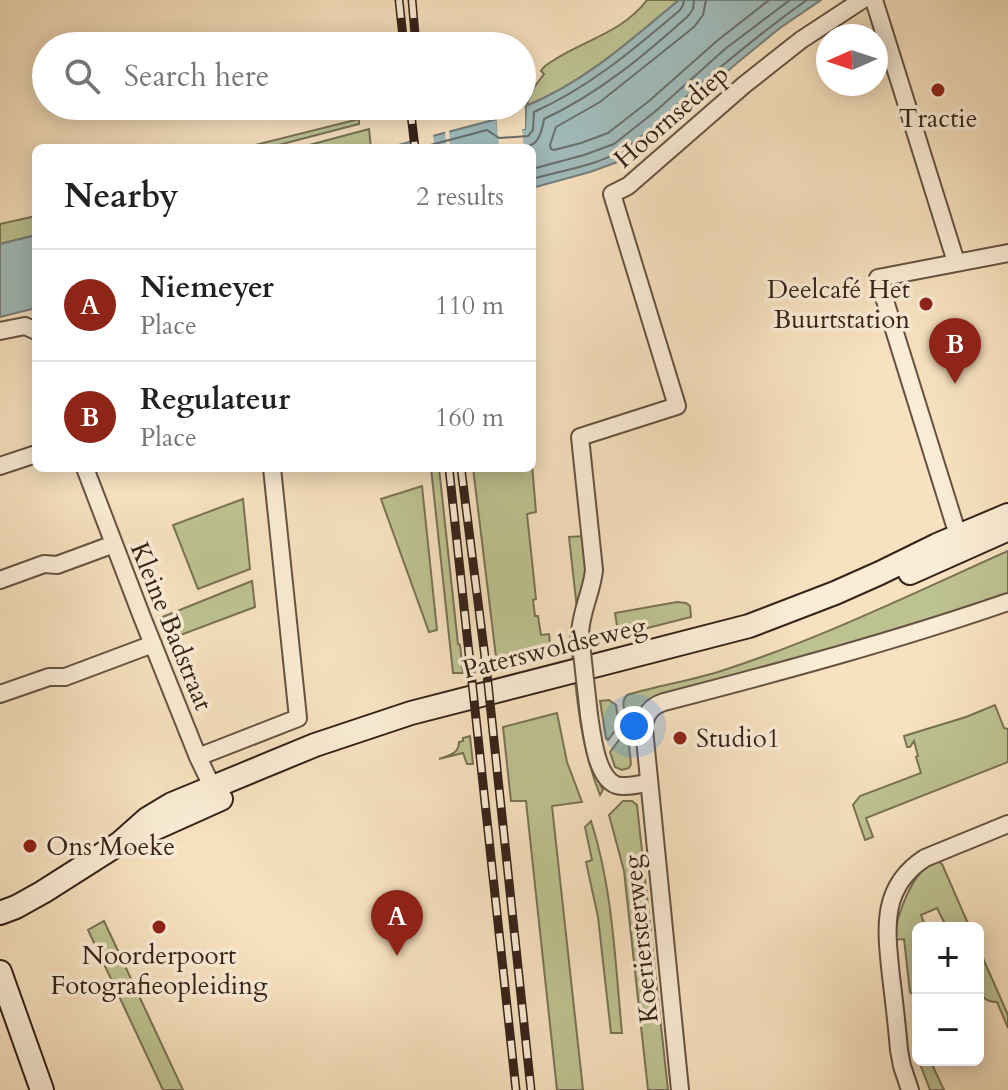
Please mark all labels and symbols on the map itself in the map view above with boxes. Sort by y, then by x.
north arrow [816,24,888,96]
street label: Hoornsediep [606,57,736,176]
marker: Tractie [929,81,947,99]
place label: Tractie [899,101,977,136]
place label: Deelcafé Het Buurtstation [767,272,910,337]
marker: Deelcafé Het Buurtstation [917,295,935,313]
pin: B [929,318,981,384]
street label: Kleine Badstraat [122,537,221,715]
street label: Paterswoldseweg [459,608,650,687]
your location [614,706,654,746]
place label: Studio1 [696,721,780,756]
marker: Studio1 [671,729,689,747]
place label: Ons Moeke [46,829,175,864]
marker: Ons Moeke [21,837,39,855]
street label: Koeriersterweg [614,853,667,1025]
pin: A [371,890,423,956]
marker: Noorderpoort Fotografieopleiding [150,918,168,936]
place label: Noorderpoort Fotografieopleiding [50,938,268,1003]

